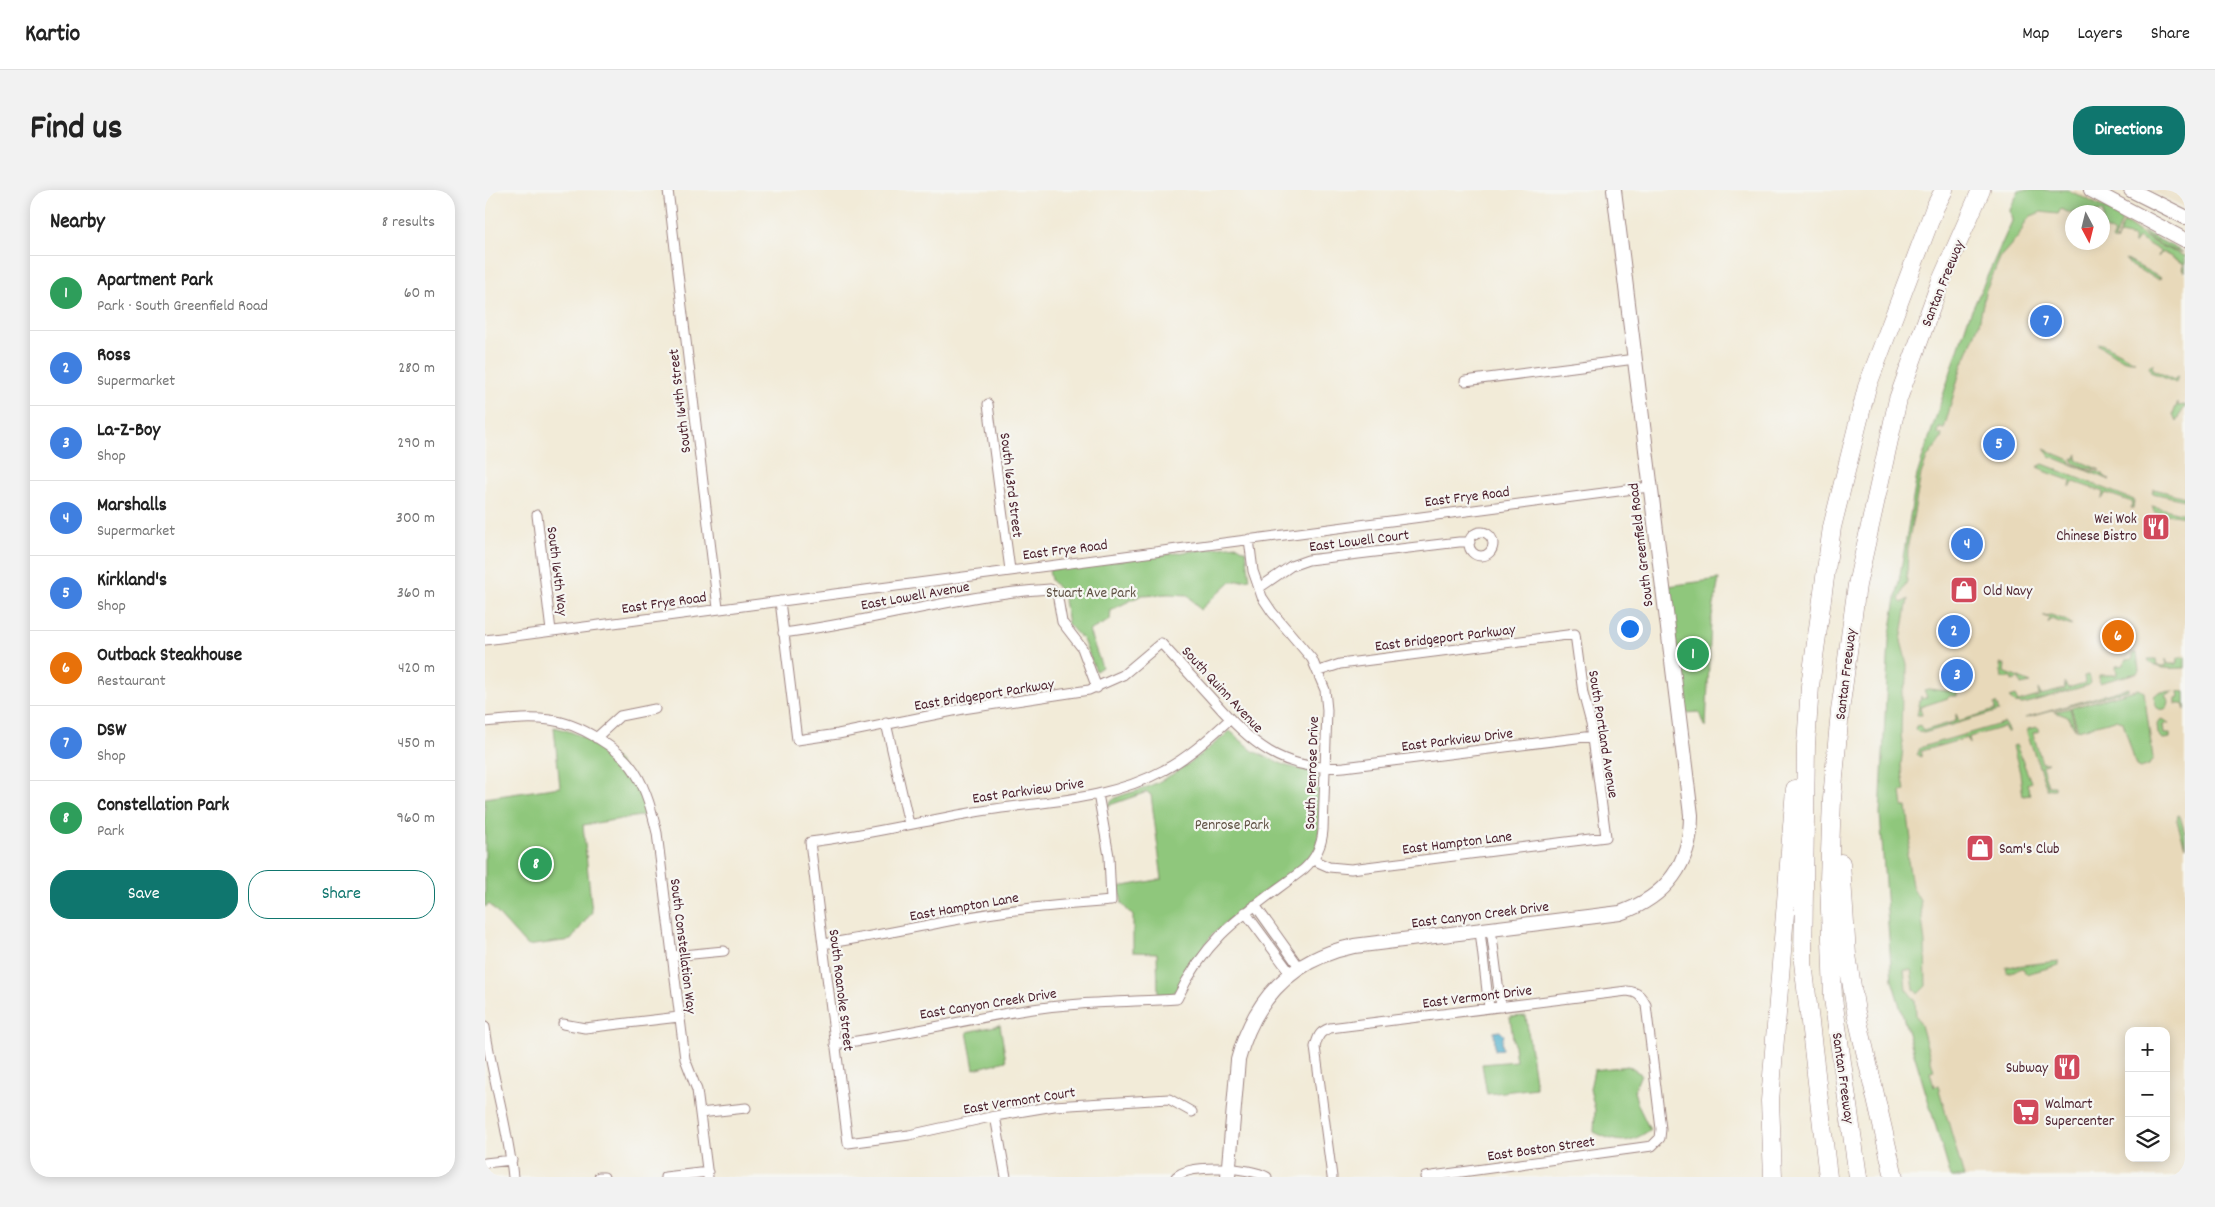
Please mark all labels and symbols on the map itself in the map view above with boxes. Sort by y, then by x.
north arrow [2065,205,2110,250]
street label: Santan Freeway [1916,236,1972,330]
pin: 7 [2030,302,2062,340]
street label: South 164th Street [664,347,698,454]
pin: 5 [1983,425,2015,463]
street label: South 163rd Street [993,432,1027,539]
street label: East Frye Road [1423,482,1511,514]
street label: South Greenfield Road [1623,482,1660,608]
place label: Wei Wok Chinese Bistro [2056,509,2137,548]
restaurant icon: Wei Wok Chinese Bistro [2141,512,2171,542]
street label: South 164th Way [540,525,573,618]
street label: East Lowell Court [1308,525,1411,559]
pin: 4 [1951,525,1983,563]
street label: East Frye Road [1021,535,1109,567]
shop icon: Old Navy [1949,575,1979,605]
street label: East Lowell Avenue [859,577,972,617]
place label: Old Navy [1983,581,2033,603]
park label: Stuart Ave Park [1046,583,1136,605]
street label: East Frye Road [620,587,708,621]
pin: 2 [1938,612,1970,650]
your location [1617,616,1643,642]
pin: 6 [2102,617,2134,655]
street label: East Bridgeport Parkway [1374,619,1518,659]
street label: Santan Freeway [1830,626,1864,721]
pin: 1 [1677,635,1709,673]
street label: South Quinn Avenue [1175,642,1268,739]
pin: 3 [1941,656,1973,694]
street label: South Portland Avenue [1581,669,1623,800]
street label: East Bridgeport Parkway [913,674,1057,718]
street label: South Penrose Drive [1300,716,1326,830]
street label: East Parkview Drive [1400,723,1515,759]
street label: East Parkview Drive [971,773,1086,811]
park label: Penrose Park [1195,815,1269,837]
street label: East Hampton Lane [1401,826,1514,862]
shop icon: Sam's Club [1965,833,1995,863]
place label: Sam's Club [1999,839,2060,861]
pin: 8 [520,845,552,883]
street label: South Constellation Way [663,877,701,1016]
street label: East Hampton Lane [908,887,1021,928]
street label: East Canyon Creek Drive [1410,897,1551,935]
street label: South Roanoke Street [822,928,858,1053]
street label: East Vermont Drive [1421,980,1534,1016]
street label: East Canyon Creek Drive [918,983,1059,1027]
street label: Santan Freeway [1825,1031,1859,1126]
restaurant icon: Subway [2052,1052,2082,1082]
place label: Subway [2006,1058,2049,1080]
street label: East Vermont Court [962,1082,1077,1122]
place label: Walmart Supercenter [2045,1094,2115,1133]
supermarket icon: Walmart Supercenter [2011,1097,2041,1127]
street label: East Boston Street [1486,1131,1597,1168]

